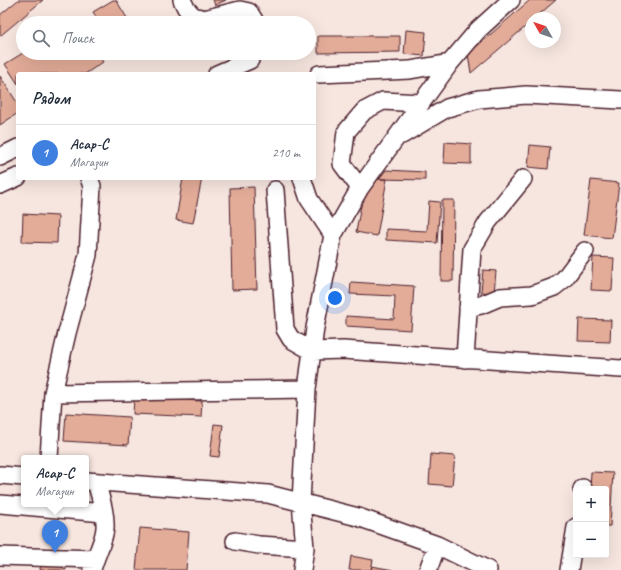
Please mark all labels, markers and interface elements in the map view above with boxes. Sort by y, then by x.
north arrow [525,12,561,48]
search box [16,16,316,60]
icon: search [30,27,52,49]
text: Поиск [62,29,94,48]
text: Рядом [32,88,70,109]
text: Асар-С [70,135,108,154]
text: 1 [42,145,48,161]
text: 210 m [272,145,300,161]
text: Магазин [70,154,108,170]
your location [325,288,345,308]
popup [21,455,89,507]
text: Асар-С [36,464,74,483]
text: Магазин [36,483,74,499]
map controls [573,486,609,558]
button: + [573,486,609,522]
pin: 1 [42,520,68,553]
button: − [573,522,609,558]

